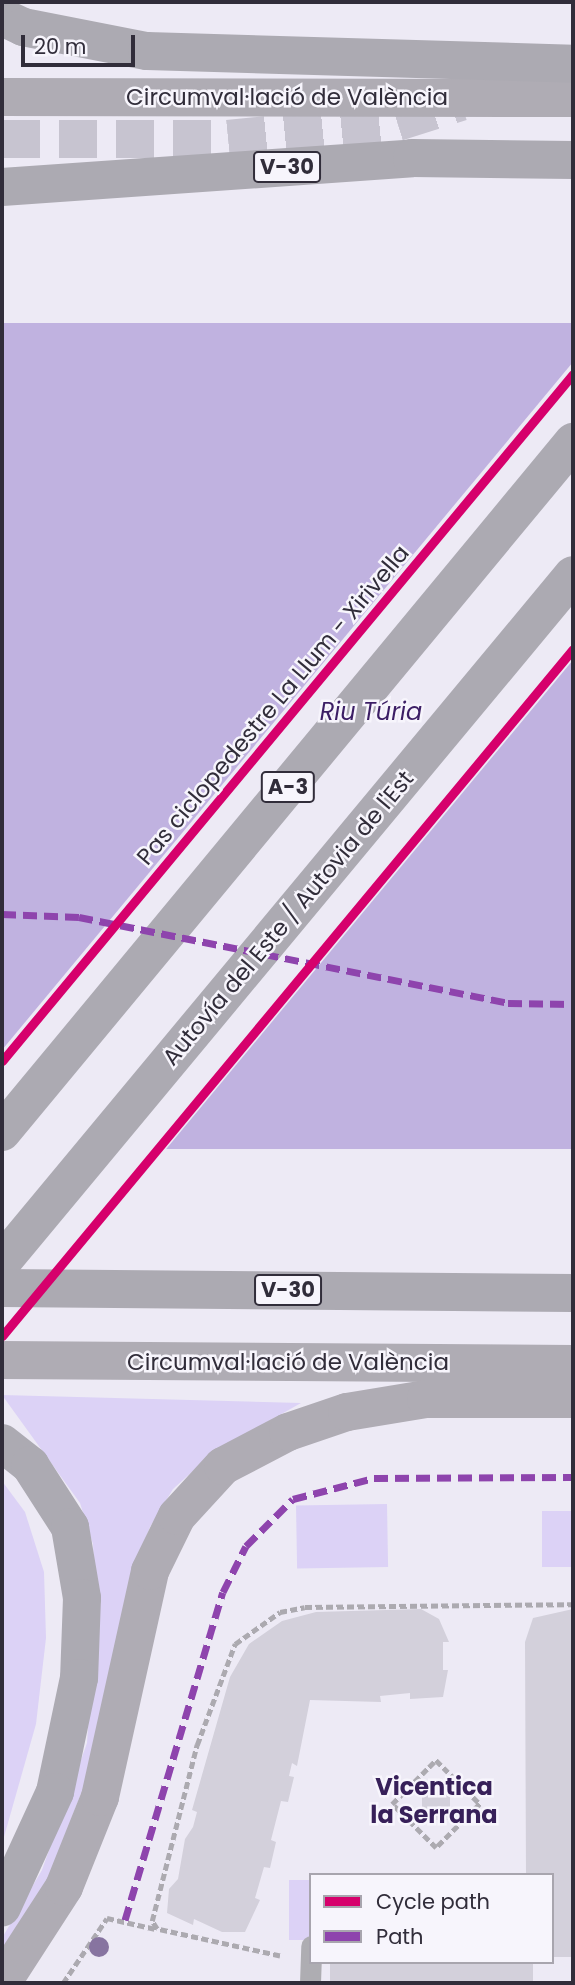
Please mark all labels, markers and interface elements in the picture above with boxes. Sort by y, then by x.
scale bar [24,21,138,65]
text: 20 m [34,32,87,61]
street label: Circumval·lació de València [126,83,448,111]
road number: V-30 [252,150,322,184]
street label: Pas ciclopedestre La Llum - Xirivella [131,540,415,870]
water label: Riu Túria [320,698,422,726]
street label: Autovía del Este / Autovia de l'Est [157,765,419,1071]
road number: A-3 [260,770,316,804]
road number: V-30 [253,1272,323,1308]
street label: Circumval·lació de València [127,1348,449,1376]
district label: Vicentica la Serrana [370,1773,498,1829]
legend [309,1873,554,1964]
text: Cycle path [376,1887,490,1916]
text: Path [376,1922,423,1951]

